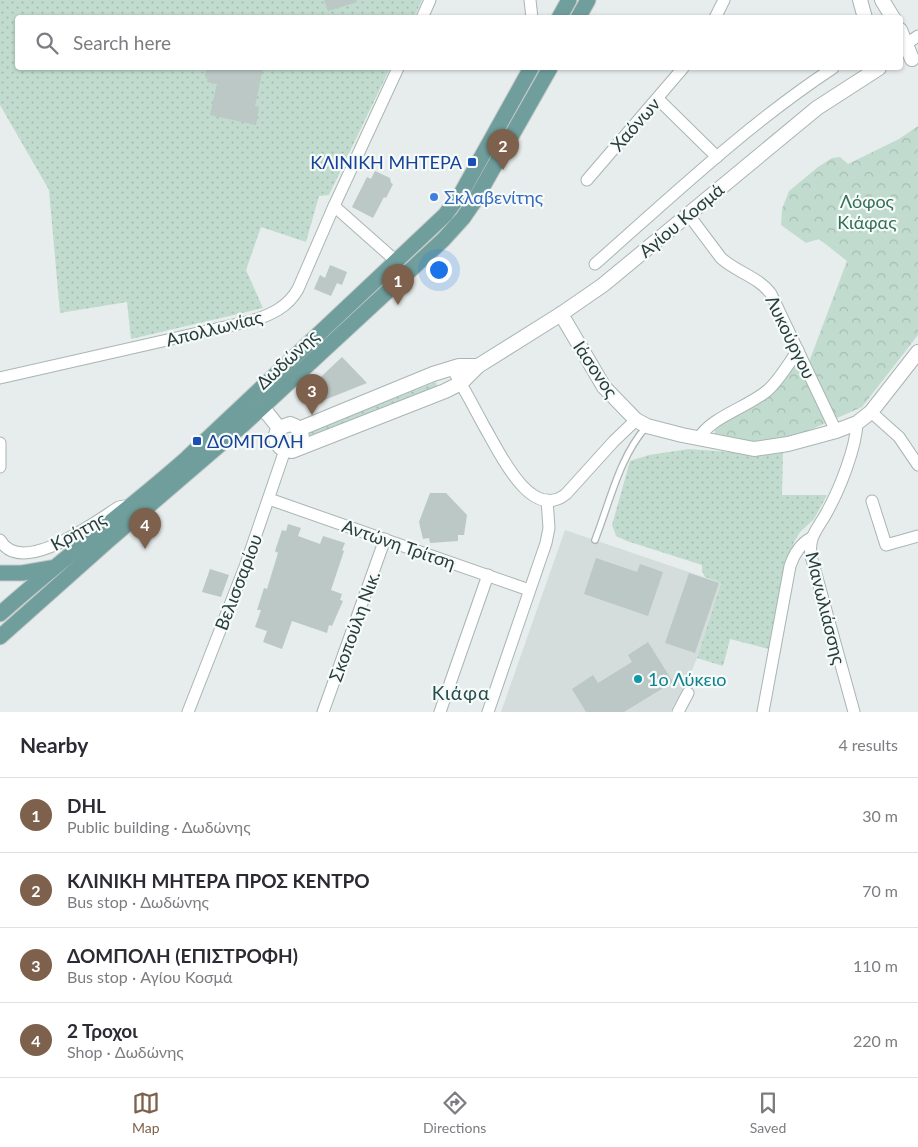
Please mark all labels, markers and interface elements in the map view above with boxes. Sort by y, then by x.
search box [15,15,903,70]
icon: search [33,29,61,57]
text: Search here [73,31,171,54]
street label: Χαόνων [606,93,664,155]
pin: 2 [487,129,519,170]
place label: ΚΛΙΝΙΚΗ ΜΗΤΕΡΑ [310,151,463,173]
marker: ΚΛΙΝΙΚΗ ΜΗΤΕΡΑ [466,156,478,168]
street label: Αγίου Κοσμά [634,178,728,262]
place label: Σκλαβενίτης [444,186,544,208]
park label: Λόφος Κιάφας [837,190,897,233]
marker: Σκλαβενίτης [428,191,440,203]
your location [426,257,452,283]
pin: 1 [382,264,414,305]
street label: Λυκούργου [761,292,821,382]
street label: Απολλωνίας [163,305,265,351]
street label: Δωδώνης [251,324,323,393]
street label: Ιάσονος [569,336,623,402]
pin: 3 [296,374,328,415]
place label: ΔΟΜΠΟΛΗ [207,430,304,452]
marker: ΔΟΜΠΟΛΗ [191,435,203,447]
street label: Κρήτης [47,507,110,555]
pin: 4 [129,508,161,549]
street label: Αντώνη Τρίτση [339,514,459,574]
street label: Βελισσαρίου [210,531,266,633]
street label: Μανωλιάσσης [801,550,851,667]
street label: Σκοπούλη Νικ. [324,568,384,684]
place label: 1ο Λύκειο [648,668,727,690]
marker: 1ο Λύκειο [632,673,644,685]
district label: Κιάφα [432,681,490,704]
text: Nearby [20,732,88,757]
text: 4 results [838,735,898,754]
text: DHL [67,794,106,817]
text: 1 [31,806,41,825]
text: 30 m [862,806,898,825]
text: Public building · Δωδώνης [67,817,251,836]
text: ΚΛΙΝΙΚΗ ΜΗΤΕΡΑ ΠΡΟΣ ΚΕΝΤΡΟ [67,869,370,892]
text: 2 [31,881,41,900]
text: 70 m [862,881,898,900]
text: Bus stop · Δωδώνης [67,892,209,911]
text: ΔΟΜΠΟΛΗ (ΕΠΙΣΤΡΟΦΗ) [67,944,298,967]
text: 3 [31,956,41,975]
text: 110 m [853,956,898,975]
text: Bus stop · Αγίου Κοσμά [67,967,233,986]
text: 2 Τροχοι [67,1019,138,1042]
text: 4 [31,1031,41,1050]
text: 220 m [853,1031,898,1050]
text: Shop · Δωδώνης [67,1042,184,1061]
tab: Map [132,1089,160,1136]
tab: Directions [423,1089,486,1136]
tab: Saved [750,1089,786,1136]

